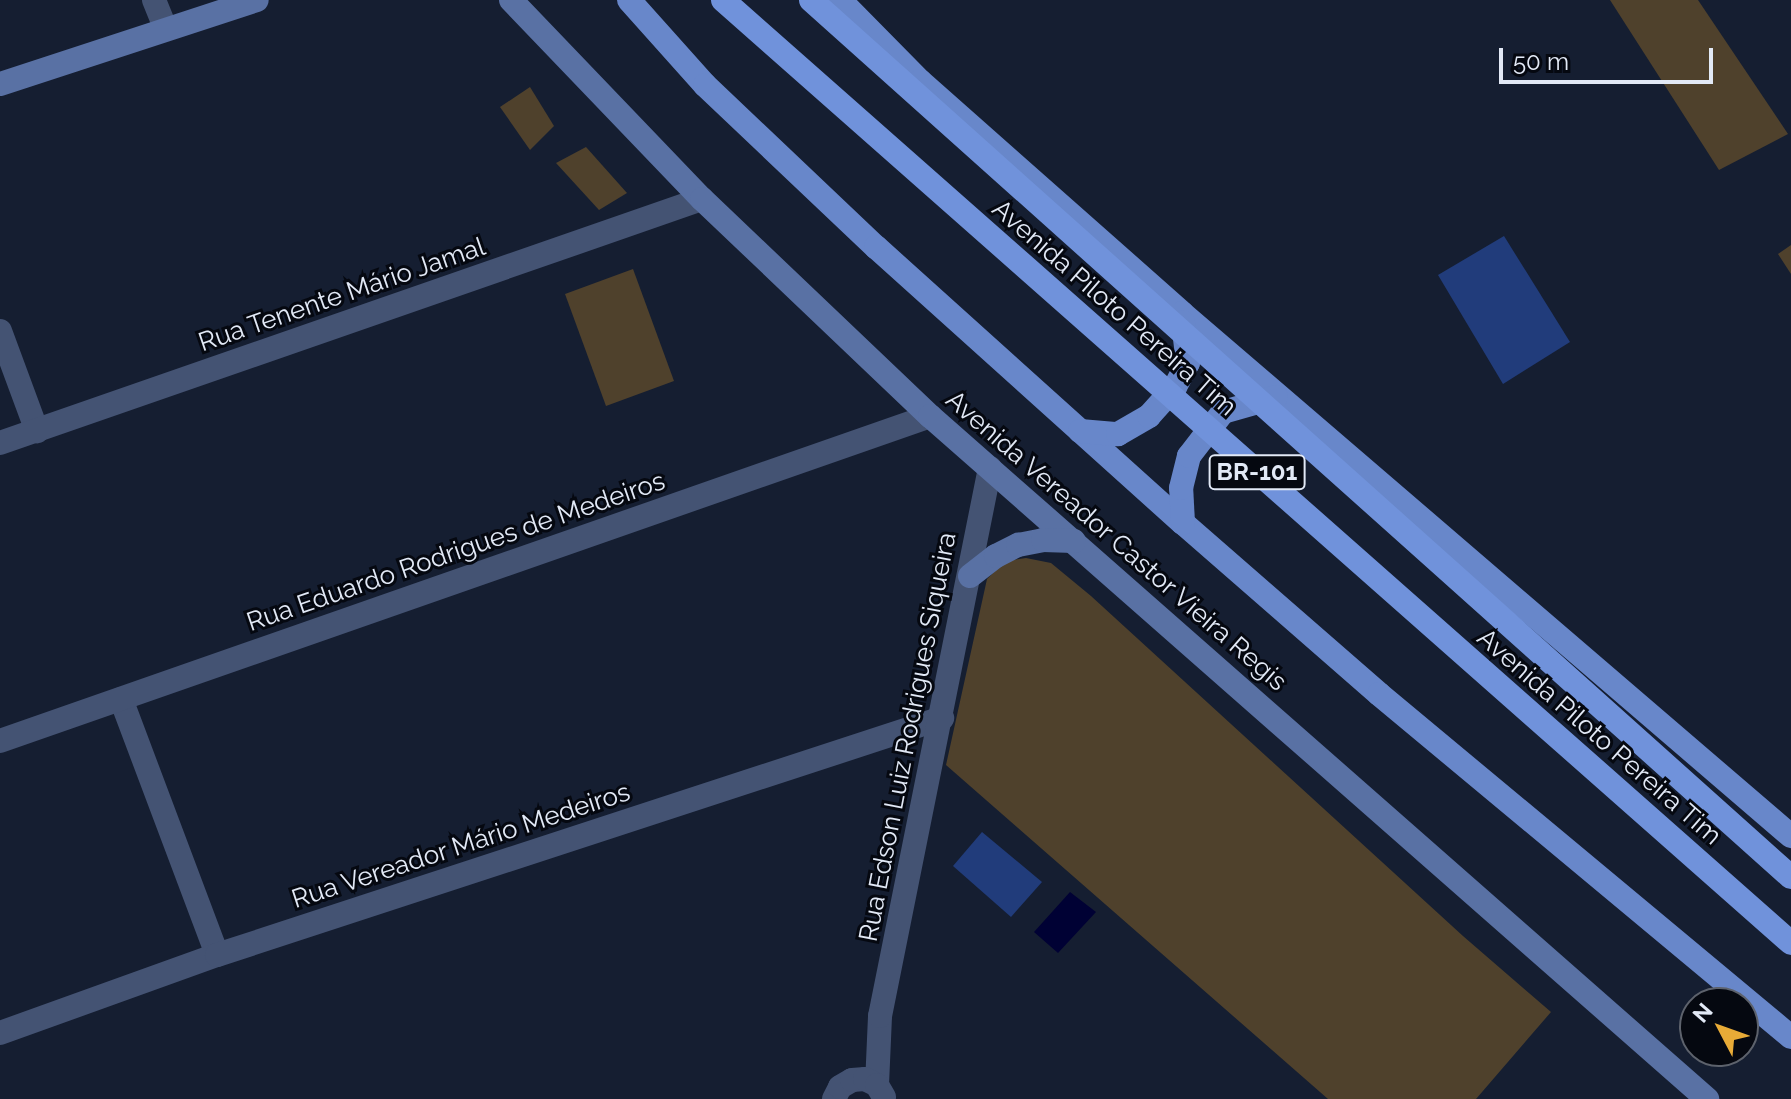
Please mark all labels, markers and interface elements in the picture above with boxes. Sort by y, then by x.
scale bar [1503,32,1717,82]
text: 50 m [1513,47,1569,76]
street label: Avenida Piloto Pereira Tim [985,193,1243,423]
street label: Rua Tenente Mário Jamal [194,231,490,359]
street label: Avenida Vereador Castor Vieira Regis [938,383,1294,699]
road number: BR-101 [1207,452,1307,492]
street label: Rua Eduardo Rodrigues de Medeiros [243,466,669,638]
street label: Rua Edson Luiz Rodrigues Siqueira [853,530,963,944]
street label: Avenida Piloto Pereira Tim [1470,622,1728,852]
street label: Rua Vereador Mário Medeiros [287,776,635,916]
north arrow [1679,987,1759,1067]
text: N [1687,998,1718,1027]

